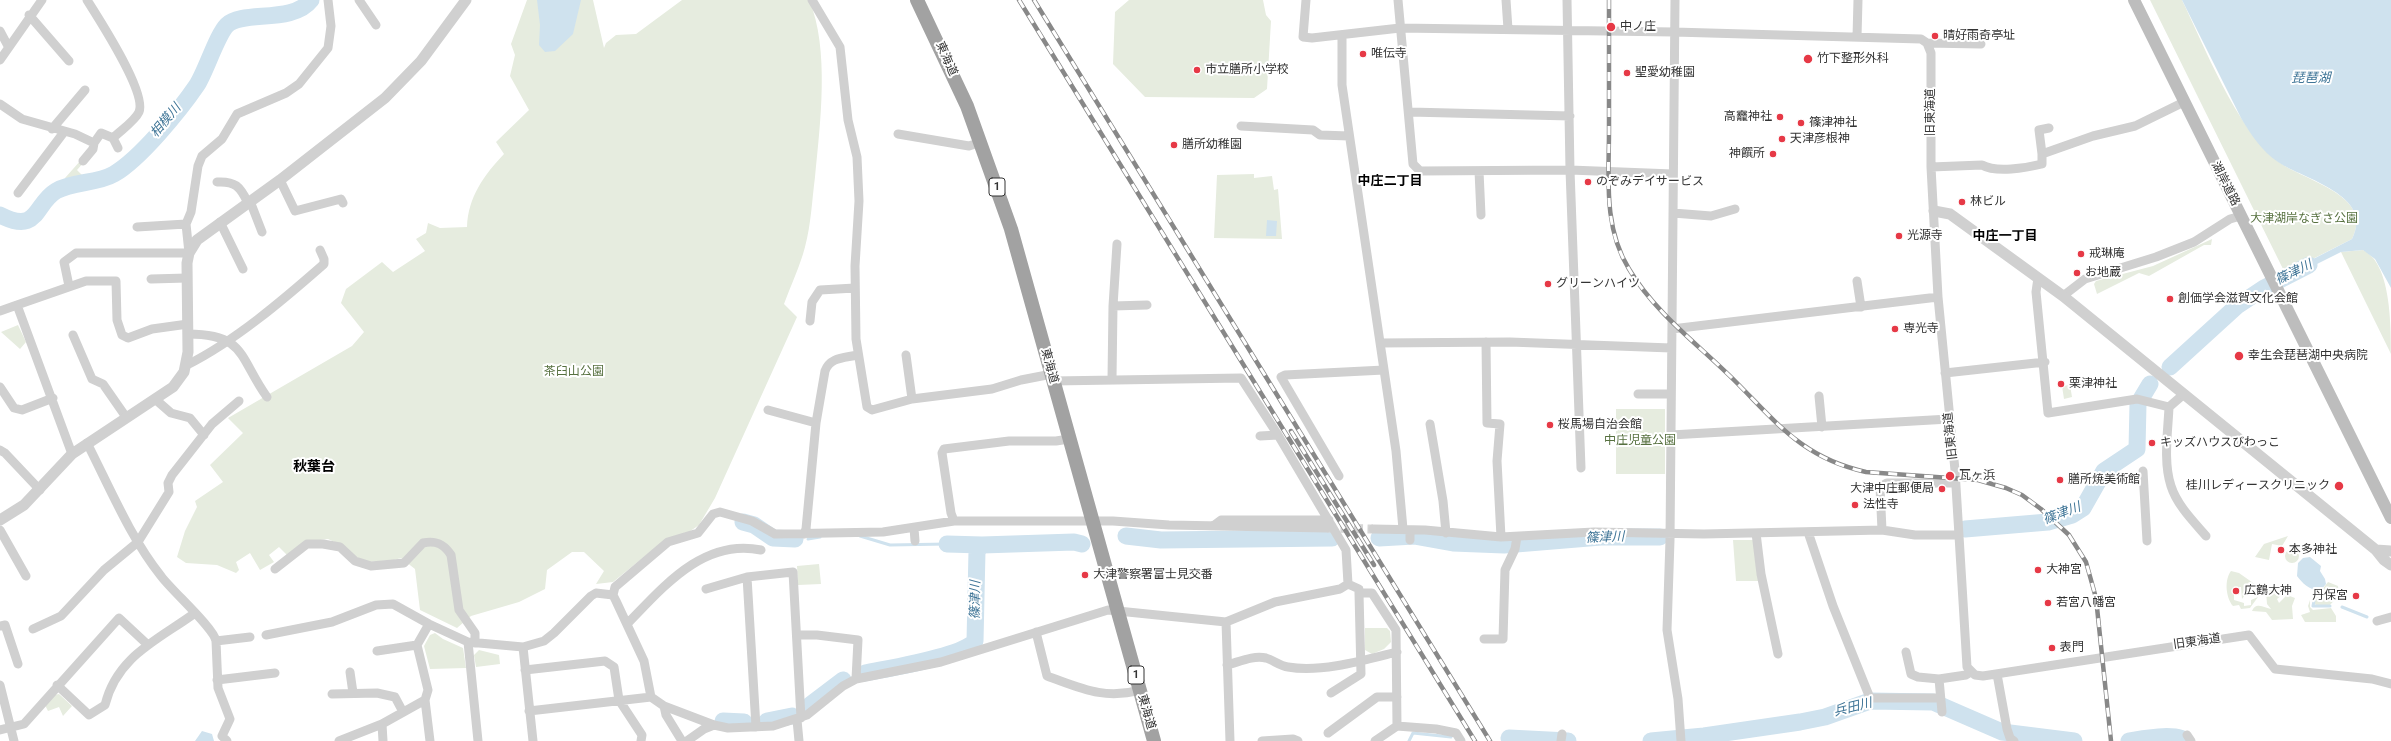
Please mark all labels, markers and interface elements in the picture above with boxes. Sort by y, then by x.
place label: 中ノ庄 [1620,20,1656,34]
marker: 中ノ庄 [1605,21,1617,33]
place label: 晴好雨奇亭址 [1943,29,2015,43]
marker: 晴好雨奇亭址 [1930,31,1940,41]
street label: 東海道 [932,40,960,78]
place label: 唯伝寺 [1371,47,1407,61]
marker: 唯伝寺 [1358,49,1368,59]
place label: 竹下整形外科 [1817,52,1889,66]
marker: 竹下整形外科 [1802,53,1814,65]
place label: 市立膳所小学校 [1205,63,1289,77]
marker: 市立膳所小学校 [1192,65,1202,75]
place label: 聖愛幼稚園 [1635,66,1695,80]
marker: 聖愛幼稚園 [1622,68,1632,78]
water label: 琵琶湖 [2292,71,2330,87]
street label: 旧東海道 [1924,88,1938,136]
water label: 相模川 [147,101,185,141]
place label: 高龗神社 [1724,110,1772,124]
marker: 高龗神社 [1775,112,1785,122]
place label: 篠津神社 [1809,116,1857,130]
marker: 篠津神社 [1796,118,1806,128]
place label: 天津彦根神 [1790,132,1850,146]
marker: 天津彦根神 [1777,134,1787,144]
place label: 膳所幼稚園 [1182,138,1242,152]
marker: 膳所幼稚園 [1169,140,1179,150]
place label: 神饌所 [1729,147,1765,161]
marker: 神饌所 [1768,149,1778,159]
street label: 湖岸道路 [2208,159,2242,209]
district label: 中庄二丁目 [1358,174,1422,190]
place label: のぞみデイサービス [1596,175,1704,189]
marker: のぞみデイサービス [1583,177,1593,187]
road number: 1 [989,178,1005,196]
place label: 林ビル [1970,195,2006,209]
marker: 林ビル [1957,197,1967,207]
park label: 大津湖岸なぎさ公園 [2250,212,2358,226]
place label: 光源寺 [1907,229,1943,243]
district label: 中庄一丁目 [1973,229,2037,245]
marker: 光源寺 [1894,231,1904,241]
place label: 戒琳庵 [2089,247,2125,261]
marker: 戒琳庵 [2076,249,2086,259]
water label: 篠津川 [2273,257,2315,289]
place label: お地蔵 [2085,266,2121,280]
marker: お地蔵 [2072,268,2082,278]
place label: グリーンハイツ [1556,277,1640,291]
marker: グリーンハイツ [1543,279,1553,289]
place label: 創価学会滋賀文化会館 [2178,292,2298,306]
marker: 創価学会滋賀文化会館 [2165,294,2175,304]
place label: 専光寺 [1903,322,1939,336]
marker: 専光寺 [1890,324,1900,334]
street label: 東海道 [1037,347,1061,385]
place label: 幸生会琵琶湖中央病院 [2248,349,2368,363]
marker: 幸生会琵琶湖中央病院 [2233,350,2245,362]
park label: 茶臼山公園 [544,365,604,379]
place label: 栗津神社 [2069,377,2117,391]
marker: 栗津神社 [2056,379,2066,389]
street label: 旧東海道 [1941,411,1961,461]
place label: 桜馬場自治会館 [1558,418,1642,432]
marker: 桜馬場自治会館 [1545,420,1555,430]
park label: 中庄児童公園 [1604,434,1676,448]
place label: キッズハウスびわっこ [2160,436,2280,450]
marker: キッズハウスびわっこ [2147,438,2157,448]
district label: 秋葉台 [293,459,335,475]
place label: 瓦ヶ浜 [1959,469,1995,483]
marker: 瓦ヶ浜 [1944,470,1956,482]
place label: 膳所焼美術館 [2068,473,2140,487]
marker: 膳所焼美術館 [2055,475,2065,485]
place label: 桂川レディースクリニック [2186,479,2330,493]
marker: 桂川レディースクリニック [2333,480,2345,492]
place label: 大津中庄郵便局 [1850,482,1934,496]
marker: 大津中庄郵便局 [1937,484,1947,494]
place label: 法性寺 [1863,498,1899,512]
marker: 法性寺 [1850,500,1860,510]
water label: 篠津川 [2041,500,2083,528]
water label: 篠津川 [1585,530,1625,546]
place label: 本多神社 [2289,543,2337,557]
marker: 本多神社 [2276,545,2286,555]
place label: 大神宮 [2046,563,2082,577]
marker: 大神宮 [2033,565,2043,575]
place label: 大津警察署富士見交番 [1093,568,1213,582]
marker: 大津警察署富士見交番 [1080,570,1090,580]
water label: 篠津川 [968,580,984,620]
place label: 広鶴大神 [2244,584,2292,598]
marker: 広鶴大神 [2231,586,2241,596]
place label: 丹保宮 [2312,589,2348,603]
marker: 丹保宮 [2351,591,2361,601]
place label: 若宮八幡宮 [2056,596,2116,610]
marker: 若宮八幡宮 [2043,598,2053,608]
street label: 旧東海道 [2172,632,2222,652]
place label: 表門 [2060,641,2084,655]
marker: 表門 [2047,643,2057,653]
road number: 1 [1128,666,1144,684]
street label: 東海道 [1134,693,1158,731]
water label: 兵田川 [1832,696,1874,720]

